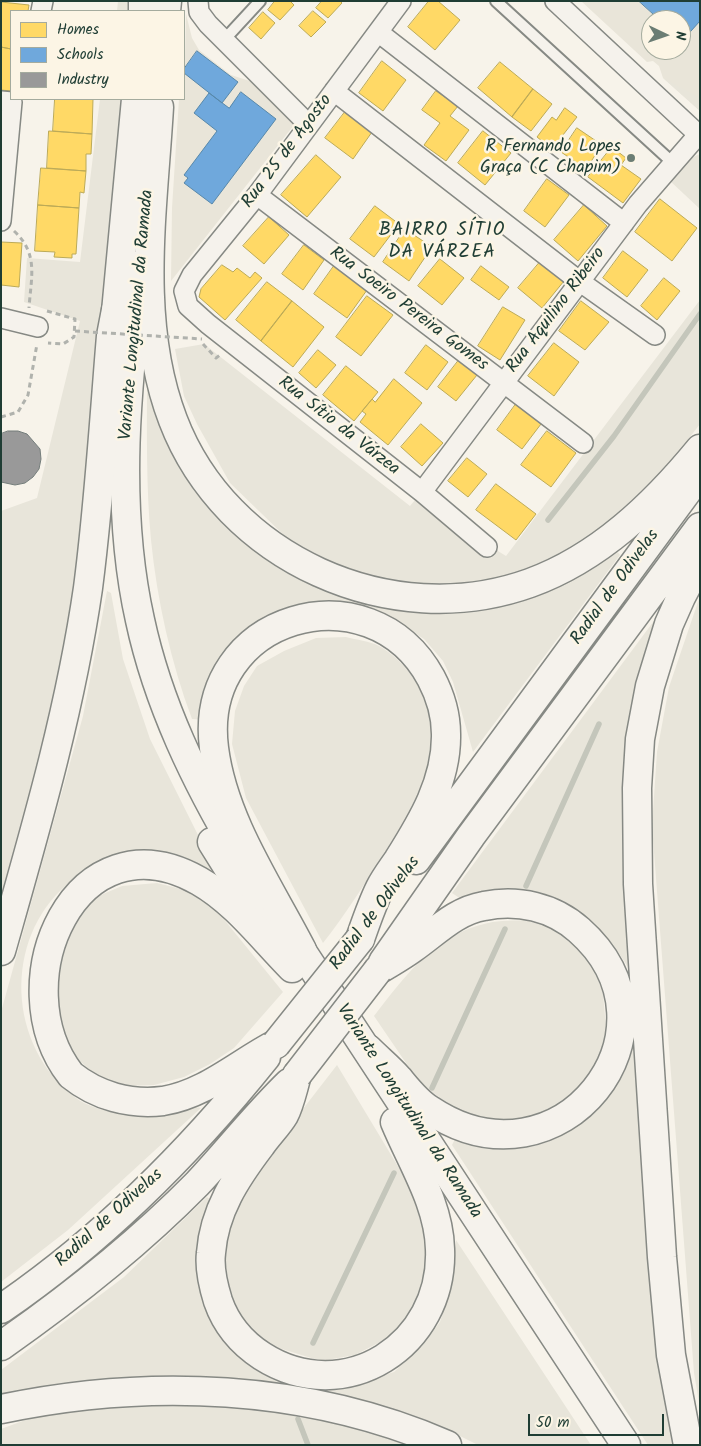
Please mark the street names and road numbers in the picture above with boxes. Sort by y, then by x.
street label: Rua 25 de Agosto [238,91,338,213]
street label: Variante Longitudinal da Ramada [116,189,160,441]
street label: Rua Soeiro Pereira Gomes [324,243,492,377]
street label: Rua Aquilino Ribeiro [503,244,611,378]
street label: Rua Sítio da Várzea [273,373,403,481]
street label: Radial de Odivelas [567,526,665,650]
street label: Radial de Odivelas [326,853,426,975]
street label: Variante Longitudinal da Ramada [330,1001,486,1223]
street label: Radial de Odivelas [52,1165,168,1273]

